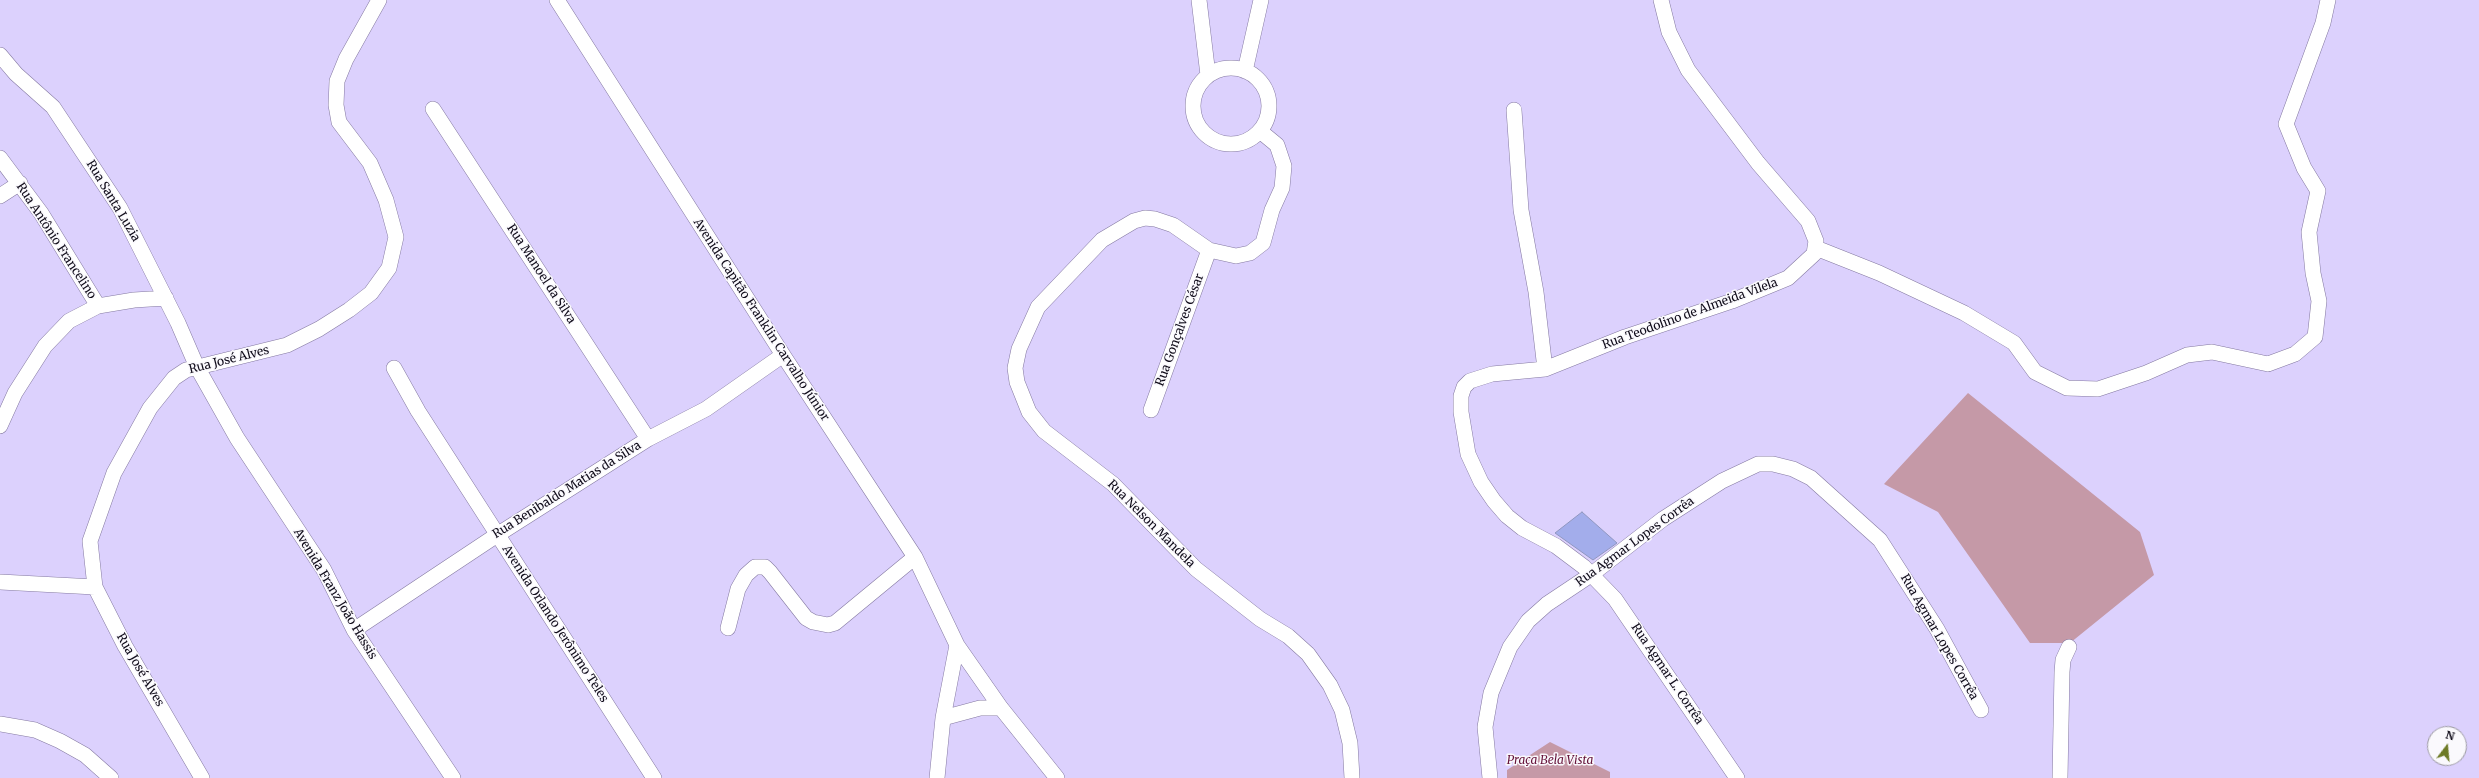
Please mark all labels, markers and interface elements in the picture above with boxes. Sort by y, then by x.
street label: Rua Santa Luzia [83,158,143,244]
street label: Rua Antônio Francelino [13,180,99,302]
street label: Avenida Capitão Franklin Carvalho Júnior [690,216,832,424]
street label: Rua Manoel da Silva [503,222,579,326]
street label: Rua Gonçalves César [1153,272,1207,388]
street label: Rua Teodolino de Almeida Vilela [1600,275,1780,353]
street label: Rua José Alves [187,343,271,377]
street label: Rua Benibaldo Matias da Silva [490,438,644,542]
street label: Rua Nelson Mandela [1104,477,1198,571]
street label: Rua Agmar Lopes Corrêa [1573,494,1697,590]
street label: Avenida Franz João Hassis [290,526,380,662]
street label: Avenida Orlando Jerônimo Teles [499,543,611,705]
street label: Rua Agmar Lopes Corrêa [1897,572,1981,702]
street label: Rua Agmar L. Corrêa [1628,621,1706,727]
street label: Rua José Alves [113,631,167,709]
north arrow [2427,726,2467,766]
text: N [2444,727,2456,743]
park label: Praça Bela Vista [1507,754,1593,768]

